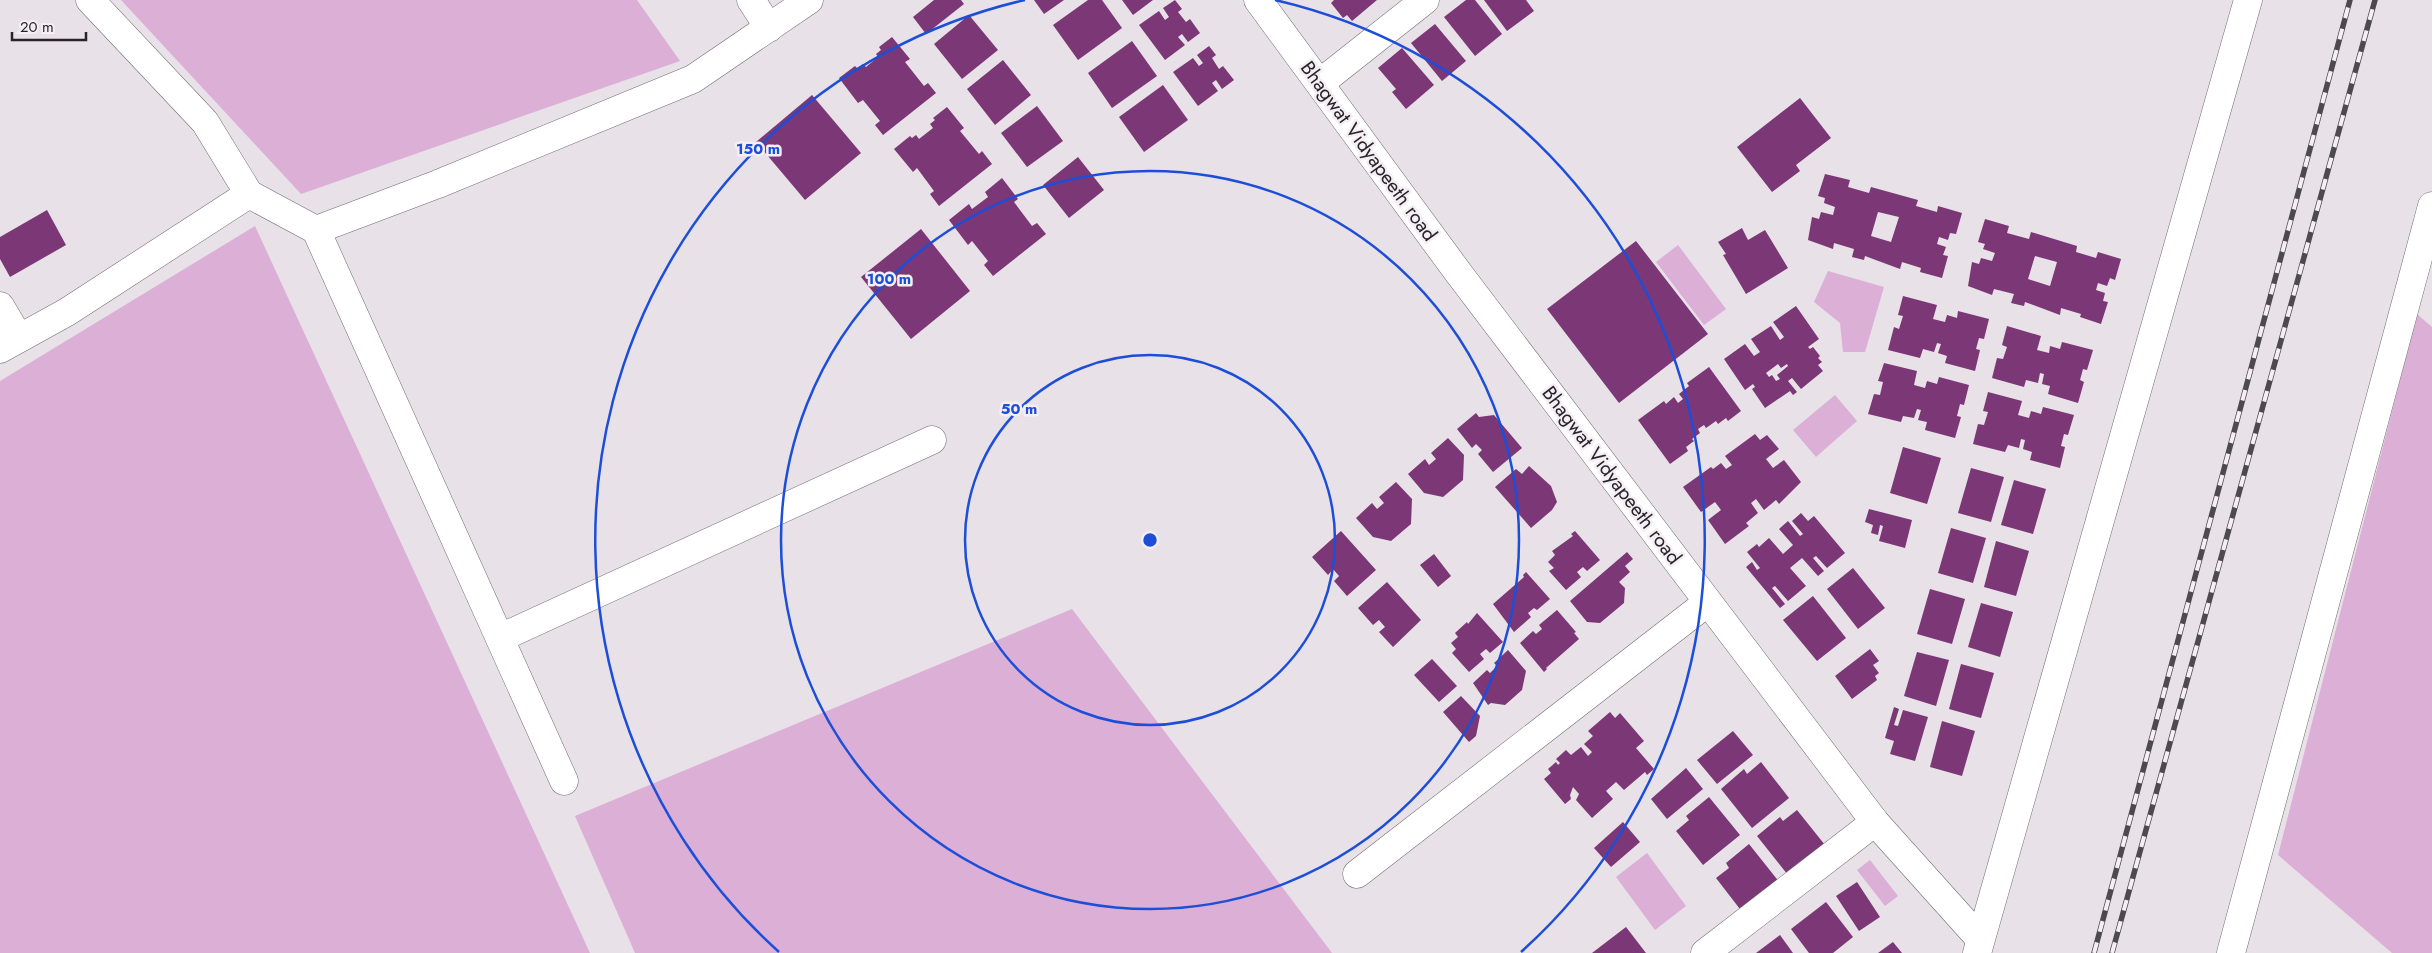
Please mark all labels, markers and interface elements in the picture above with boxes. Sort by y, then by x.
scale bar [12,10,86,42]
text: 20 m [20,16,54,38]
street label: Bhagwat Vidyapeeth road [1293,55,1444,247]
text: 150 m [736,138,780,160]
text: 100 m [867,268,911,290]
street label: Bhagwat Vidyapeeth road [1535,380,1688,571]
text: 50 m [1001,398,1037,420]
centre of rings [1141,531,1159,549]

